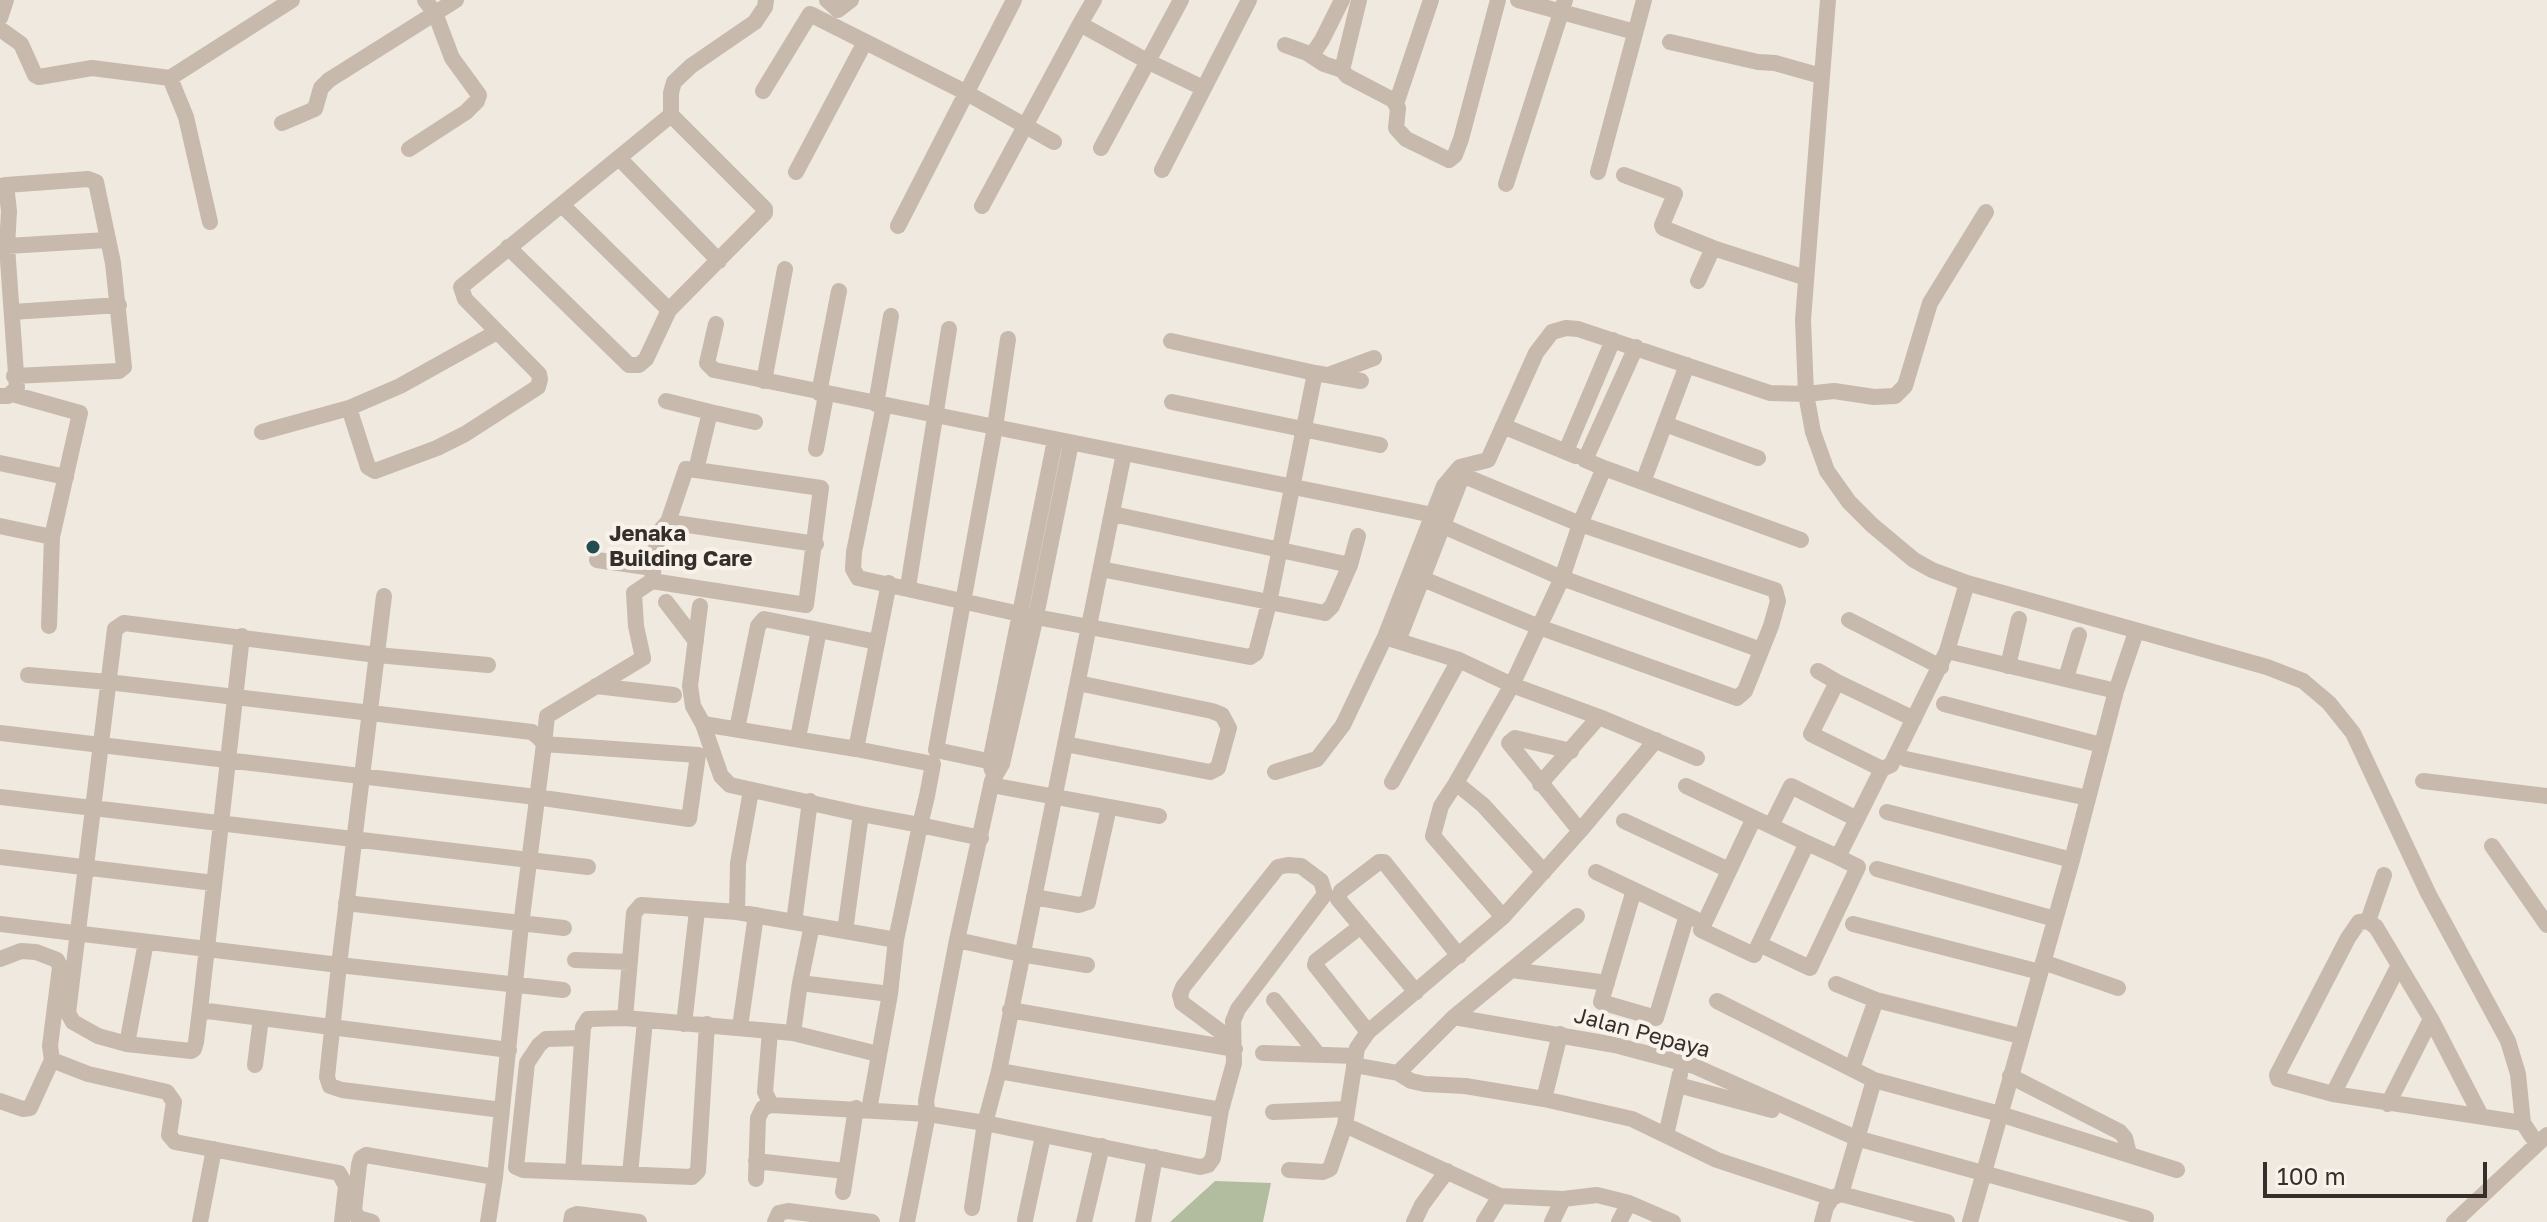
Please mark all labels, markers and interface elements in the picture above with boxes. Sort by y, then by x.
place label: Jenaka Building Care [609,521,752,572]
marker: Jenaka Building Care [584,538,602,556]
street label: Jalan Pepaya [1571,1002,1713,1064]
scale bar [2267,1146,2491,1196]
text: 100 m [2277,1161,2346,1190]

